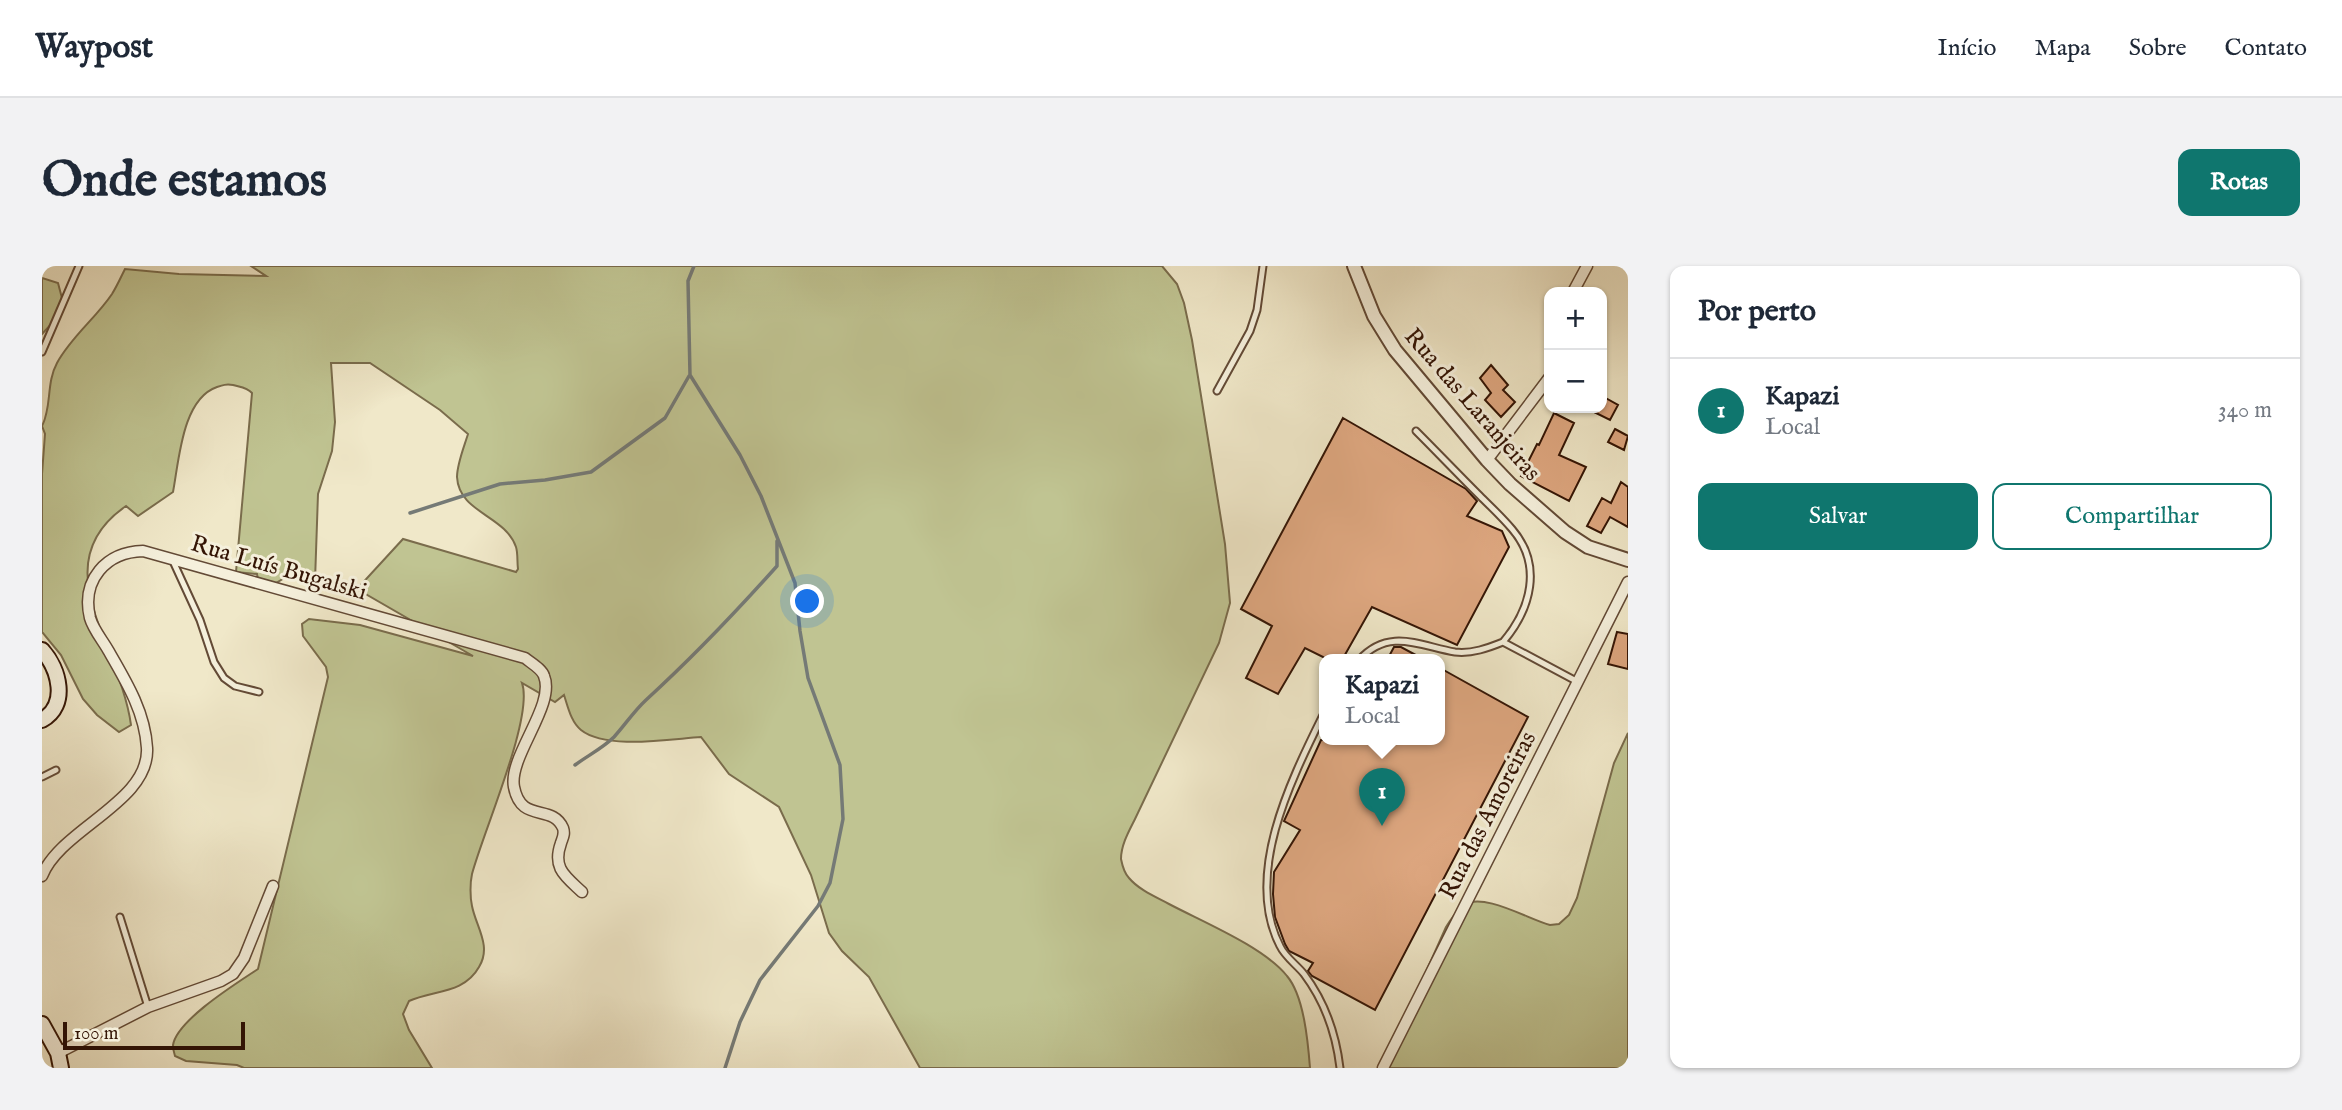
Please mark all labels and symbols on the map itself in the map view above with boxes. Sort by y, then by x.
street label: Rua das Laranjeiras [1397,322,1547,488]
street label: Rua Luís Bugalski [187,528,370,608]
your location [790,584,824,618]
street label: Rua das Amoreiras [1433,726,1544,905]
pin: 1 [1359,768,1405,826]
scale bar [63,1019,245,1051]

